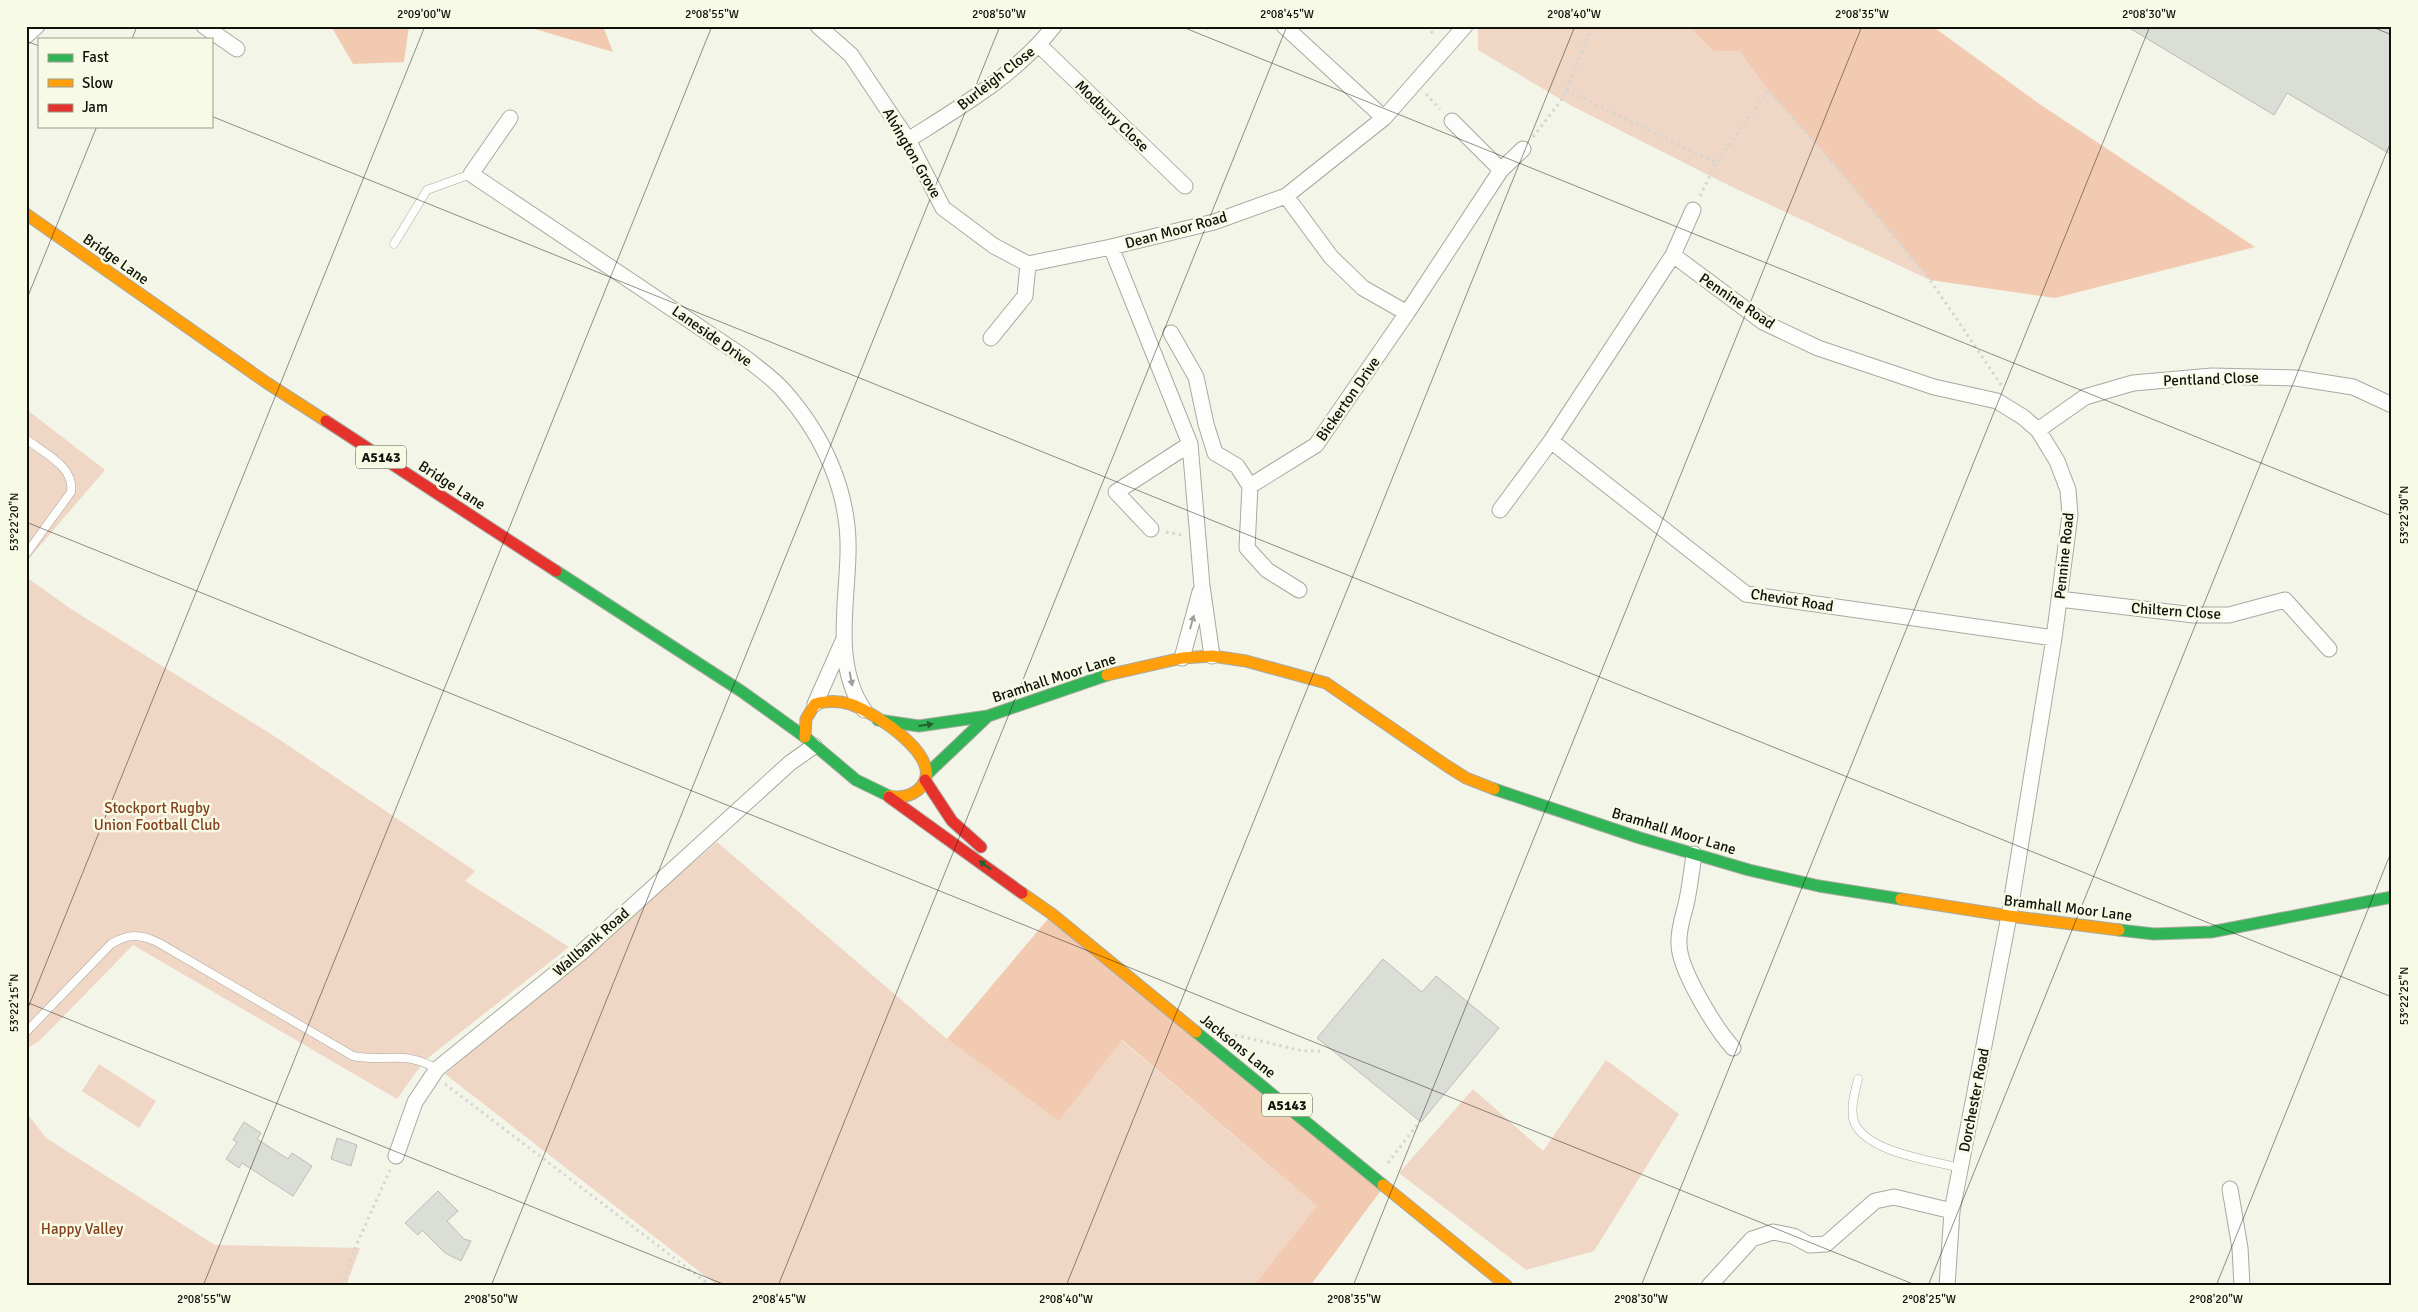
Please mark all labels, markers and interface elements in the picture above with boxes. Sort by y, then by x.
text: 2°09'00"W [397,7,451,22]
text: 2°08'55"W [685,7,739,22]
text: 2°08'50"W [972,7,1026,22]
text: 2°08'45"W [1260,7,1314,22]
text: 2°08'40"W [1547,7,1601,22]
text: 2°08'35"W [1835,7,1889,22]
text: 2°08'30"W [2122,7,2176,22]
legend [38,38,212,128]
street label: Burleigh Close [954,42,1038,114]
text: Fast [82,48,109,66]
text: Slow [82,74,113,92]
street label: Modbury Close [1071,76,1153,156]
text: Jam [82,98,108,116]
street label: Alvington Grove [879,105,945,201]
street label: Dean Moor Road [1123,208,1229,252]
street label: Bridge Lane [80,230,152,288]
street label: Pennine Road [1696,269,1778,333]
street label: Laneside Drive [668,302,756,370]
street label: Bickerton Drive [1312,353,1384,445]
street label: Pentland Close [2163,368,2259,390]
road number: A5143 [356,446,406,468]
street label: Bridge Lane [415,457,489,513]
text: 53°22'30"N [2397,486,2412,544]
text: 53°22'20"N [7,493,22,551]
street label: Pennine Road [2050,512,2078,600]
street label: Cheviot Road [1749,585,1835,615]
street label: Chiltern Close [2130,599,2222,623]
one-way arrow [1188,614,1196,629]
street label: Bramhall Moor Lane [990,649,1118,707]
one-way arrow [847,671,855,687]
one-way arrow [919,721,935,729]
park label: Stockport Rugby Union Football Club [94,799,220,834]
street label: Bramhall Moor Lane [1610,804,1738,858]
one-way arrow [978,861,991,871]
street label: Bramhall Moor Lane [2003,891,2133,925]
street label: Wallbank Road [549,904,633,980]
text: 53°22'25"N [2397,967,2412,1025]
text: 53°22'15"N [7,974,22,1032]
street label: Jacksons Lane [1197,1010,1279,1082]
street label: Dorchester Road [1955,1046,1993,1154]
road number: A5143 [1262,1094,1312,1116]
park label: Happy Valley [41,1220,123,1238]
text: 2°08'55"W [177,1292,231,1307]
text: 2°08'50"W [464,1292,518,1307]
text: 2°08'45"W [752,1292,806,1307]
text: 2°08'40"W [1039,1292,1093,1307]
text: 2°08'35"W [1327,1292,1381,1307]
text: 2°08'30"W [1614,1292,1668,1307]
text: 2°08'25"W [1902,1292,1956,1307]
text: 2°08'20"W [2189,1292,2243,1307]

